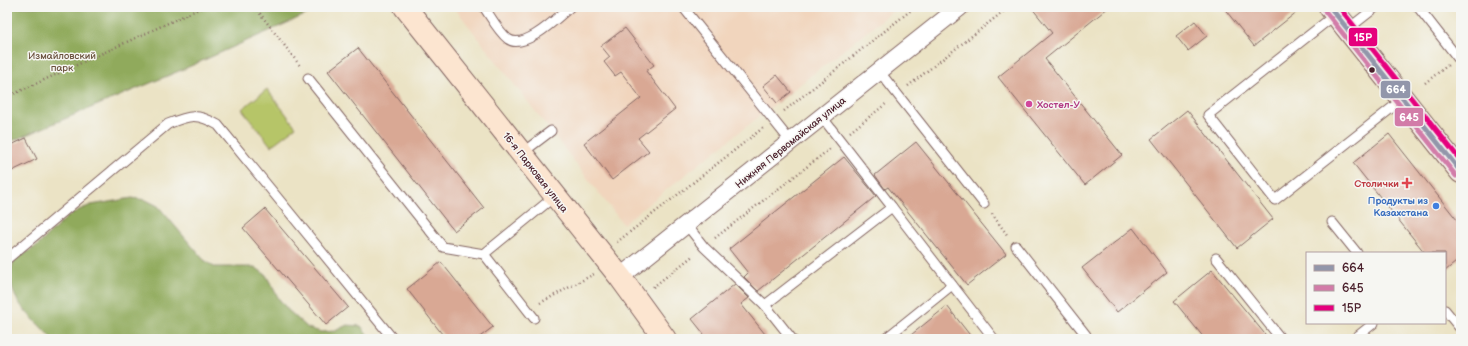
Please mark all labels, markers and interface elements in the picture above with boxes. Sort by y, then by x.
line badge: 15Р [1348,27,1378,47]
text: 15Р [1354,31,1372,44]
park label: Измайловский парк [28,50,96,74]
unlabelled marker [1367,65,1377,75]
line badge: 664 [1380,80,1411,99]
text: 664 [1386,83,1406,96]
street label: Нижняя Первомайская улица [733,94,848,191]
marker: Хостел-У [1024,99,1034,109]
place label: Хостел-У [1036,99,1081,111]
line badge: 645 [1394,107,1424,127]
text: 645 [1399,111,1419,124]
street label: 16-я Парковая улица [500,130,570,215]
place label: Столички [1354,178,1399,190]
marker: Столички [1402,178,1412,188]
place label: Продукты из Казахстана [1368,195,1428,219]
marker: Продукты из Казахстана [1431,201,1441,211]
legend [1306,252,1446,324]
text: 664 [1342,261,1365,276]
text: 645 [1342,281,1364,296]
text: 15Р [1342,301,1362,316]

